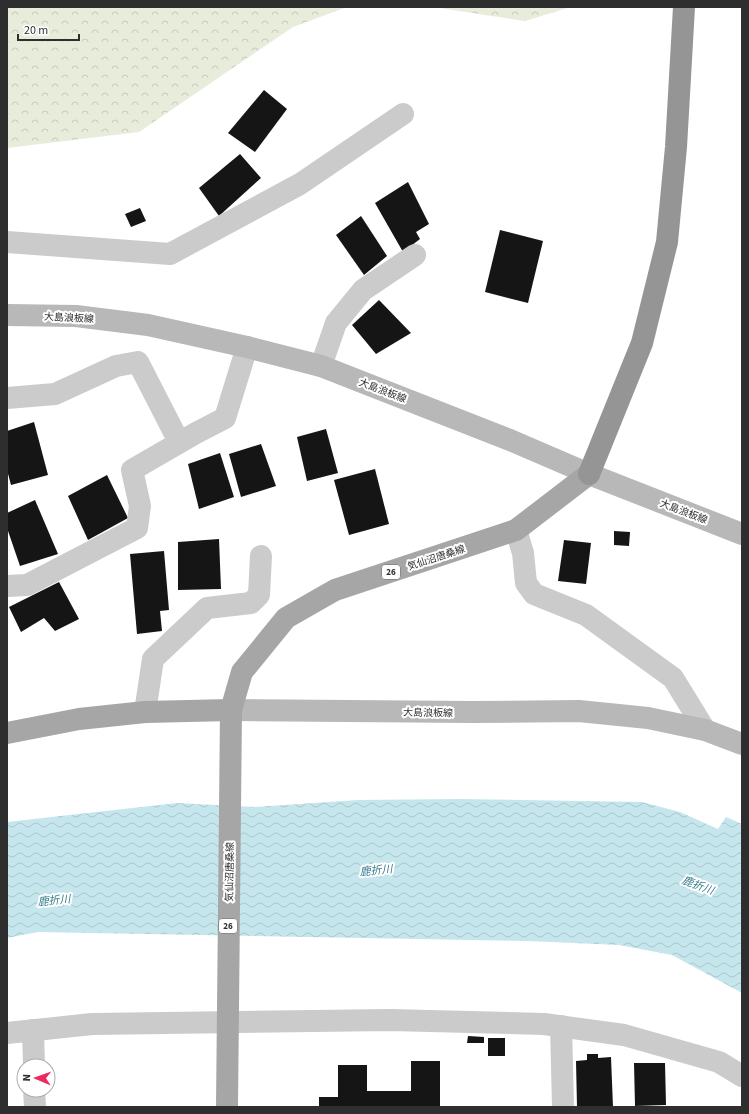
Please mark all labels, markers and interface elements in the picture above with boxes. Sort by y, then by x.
scale bar [18,16,79,42]
text: 20 m [24,22,48,39]
street label: 大島浪板線 [44,310,94,326]
street label: 大島浪板線 [357,375,408,406]
street label: 大島浪板線 [658,496,709,527]
street label: 気仙沼唐桑線 [406,542,467,574]
road number: 26 [382,565,400,579]
street label: 大島浪板線 [403,706,453,720]
street label: 気仙沼唐桑線 [222,842,238,902]
water label: 鹿折川 [359,862,394,879]
water label: 鹿折川 [680,873,717,899]
water label: 鹿折川 [37,892,72,909]
road number: 26 [219,919,237,933]
north arrow [16,1058,56,1098]
text: N [19,1074,34,1082]

